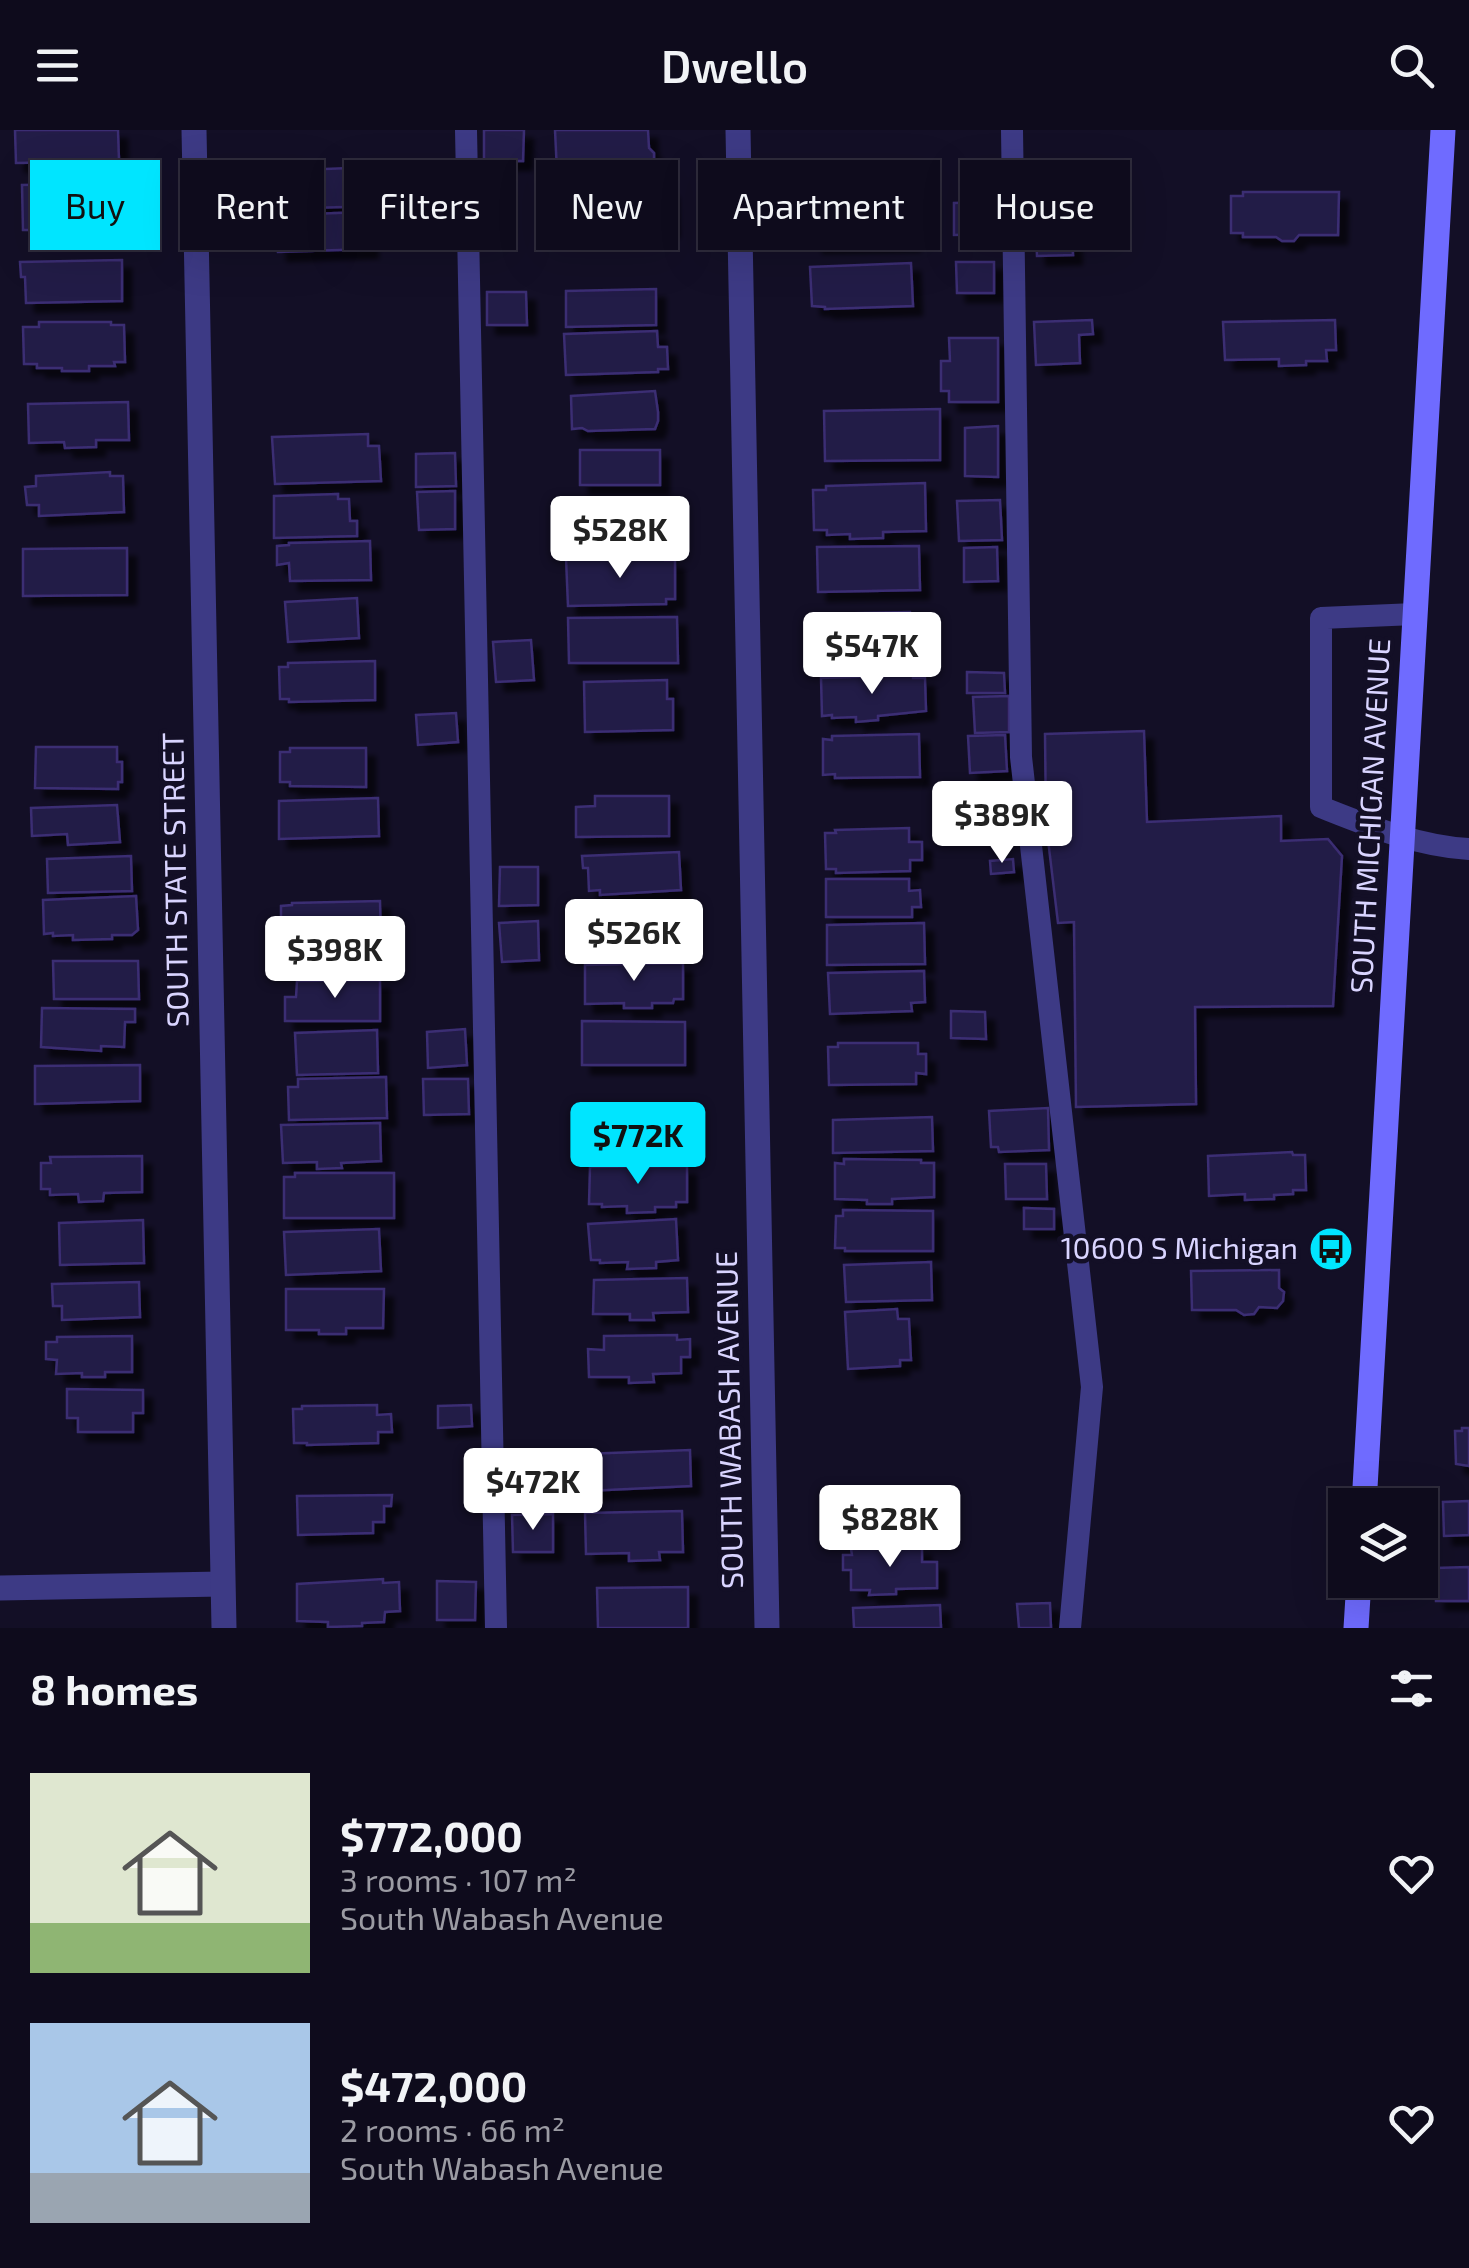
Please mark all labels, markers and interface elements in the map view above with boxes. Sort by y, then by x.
icon: menu [30,38,85,93]
text: Dwello [661,38,808,92]
icon: search [1384,38,1439,93]
chip: Buy [30,160,160,250]
chip: Rent [180,160,324,250]
chip: Filters [344,160,516,250]
chip: New [536,160,678,250]
chip: Apartment [698,160,940,250]
chip: House [960,160,1130,250]
pin: $528K [550,496,690,581]
text: $528K [572,509,668,547]
pin: $547K [802,612,942,697]
text: $547K [825,625,919,663]
street label: SOUTH MICHIGAN AVENUE [1342,637,1396,994]
street label: SOUTH STATE STREET [153,732,195,1028]
pin: $389K [932,781,1072,866]
text: $389K [954,794,1050,832]
pin: $526K [564,899,704,984]
text: $526K [587,912,681,950]
pin: $398K [265,916,405,1001]
text: $398K [287,929,383,967]
pin: $772K [568,1102,708,1187]
text: $772K [592,1115,684,1153]
bus stop icon: 10600 S Michigan [1308,1226,1354,1272]
place label: 10600 S Michigan [1061,1229,1298,1265]
street label: SOUTH WABASH AVENUE [707,1251,749,1589]
pin: $472K [463,1448,603,1533]
text: $472K [486,1461,580,1499]
pin: $828K [820,1485,960,1570]
map controls [1328,1488,1438,1598]
button: layers [1328,1488,1438,1598]
text: $828K [841,1498,939,1536]
icon: filters [1384,1661,1439,1716]
text: 8 homes [30,1663,198,1713]
text: $772,000 [340,1810,523,1860]
icon: home [110,1813,230,1933]
icon: heart [1384,1846,1439,1901]
text: 3 rooms · 107 m² [340,1860,577,1898]
text: South Wabash Avenue [340,1898,664,1936]
text: $472,000 [340,2060,527,2110]
icon: home [110,2063,230,2183]
icon: heart [1384,2096,1439,2151]
text: 2 rooms · 66 m² [340,2110,565,2148]
text: South Wabash Avenue [340,2148,664,2186]

